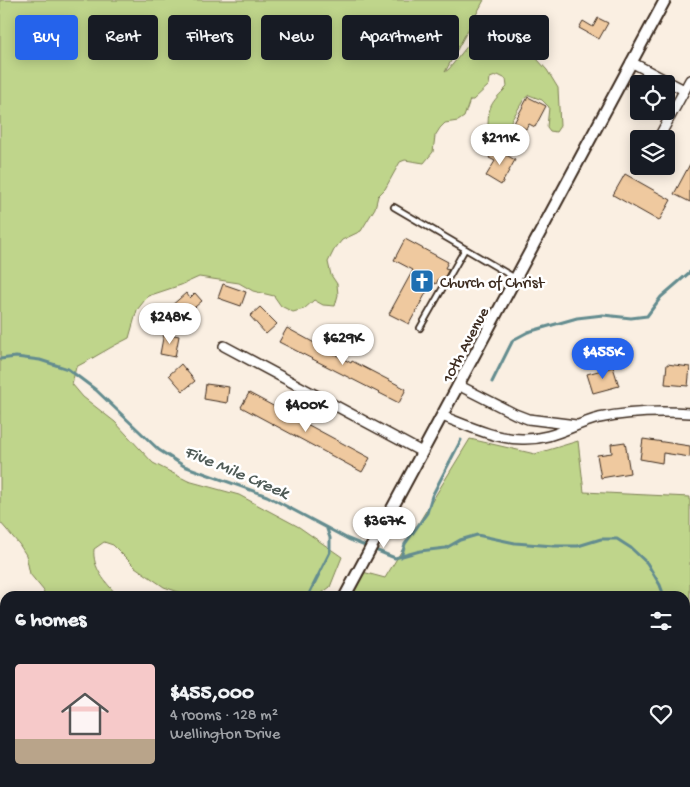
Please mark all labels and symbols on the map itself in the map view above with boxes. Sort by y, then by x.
pin: $211K [465,124,535,166]
church icon: Church of Christ [409,268,435,294]
place label: Church of Christ [440,275,546,294]
pin: $248K [135,302,205,345]
street label: 10th Avenue [439,304,495,387]
pin: $629K [308,324,378,366]
pin: $455K [568,338,638,380]
pin: $400K [271,390,341,433]
water label: Five Mile Creek [181,442,293,505]
pin: $367K [349,506,419,549]

